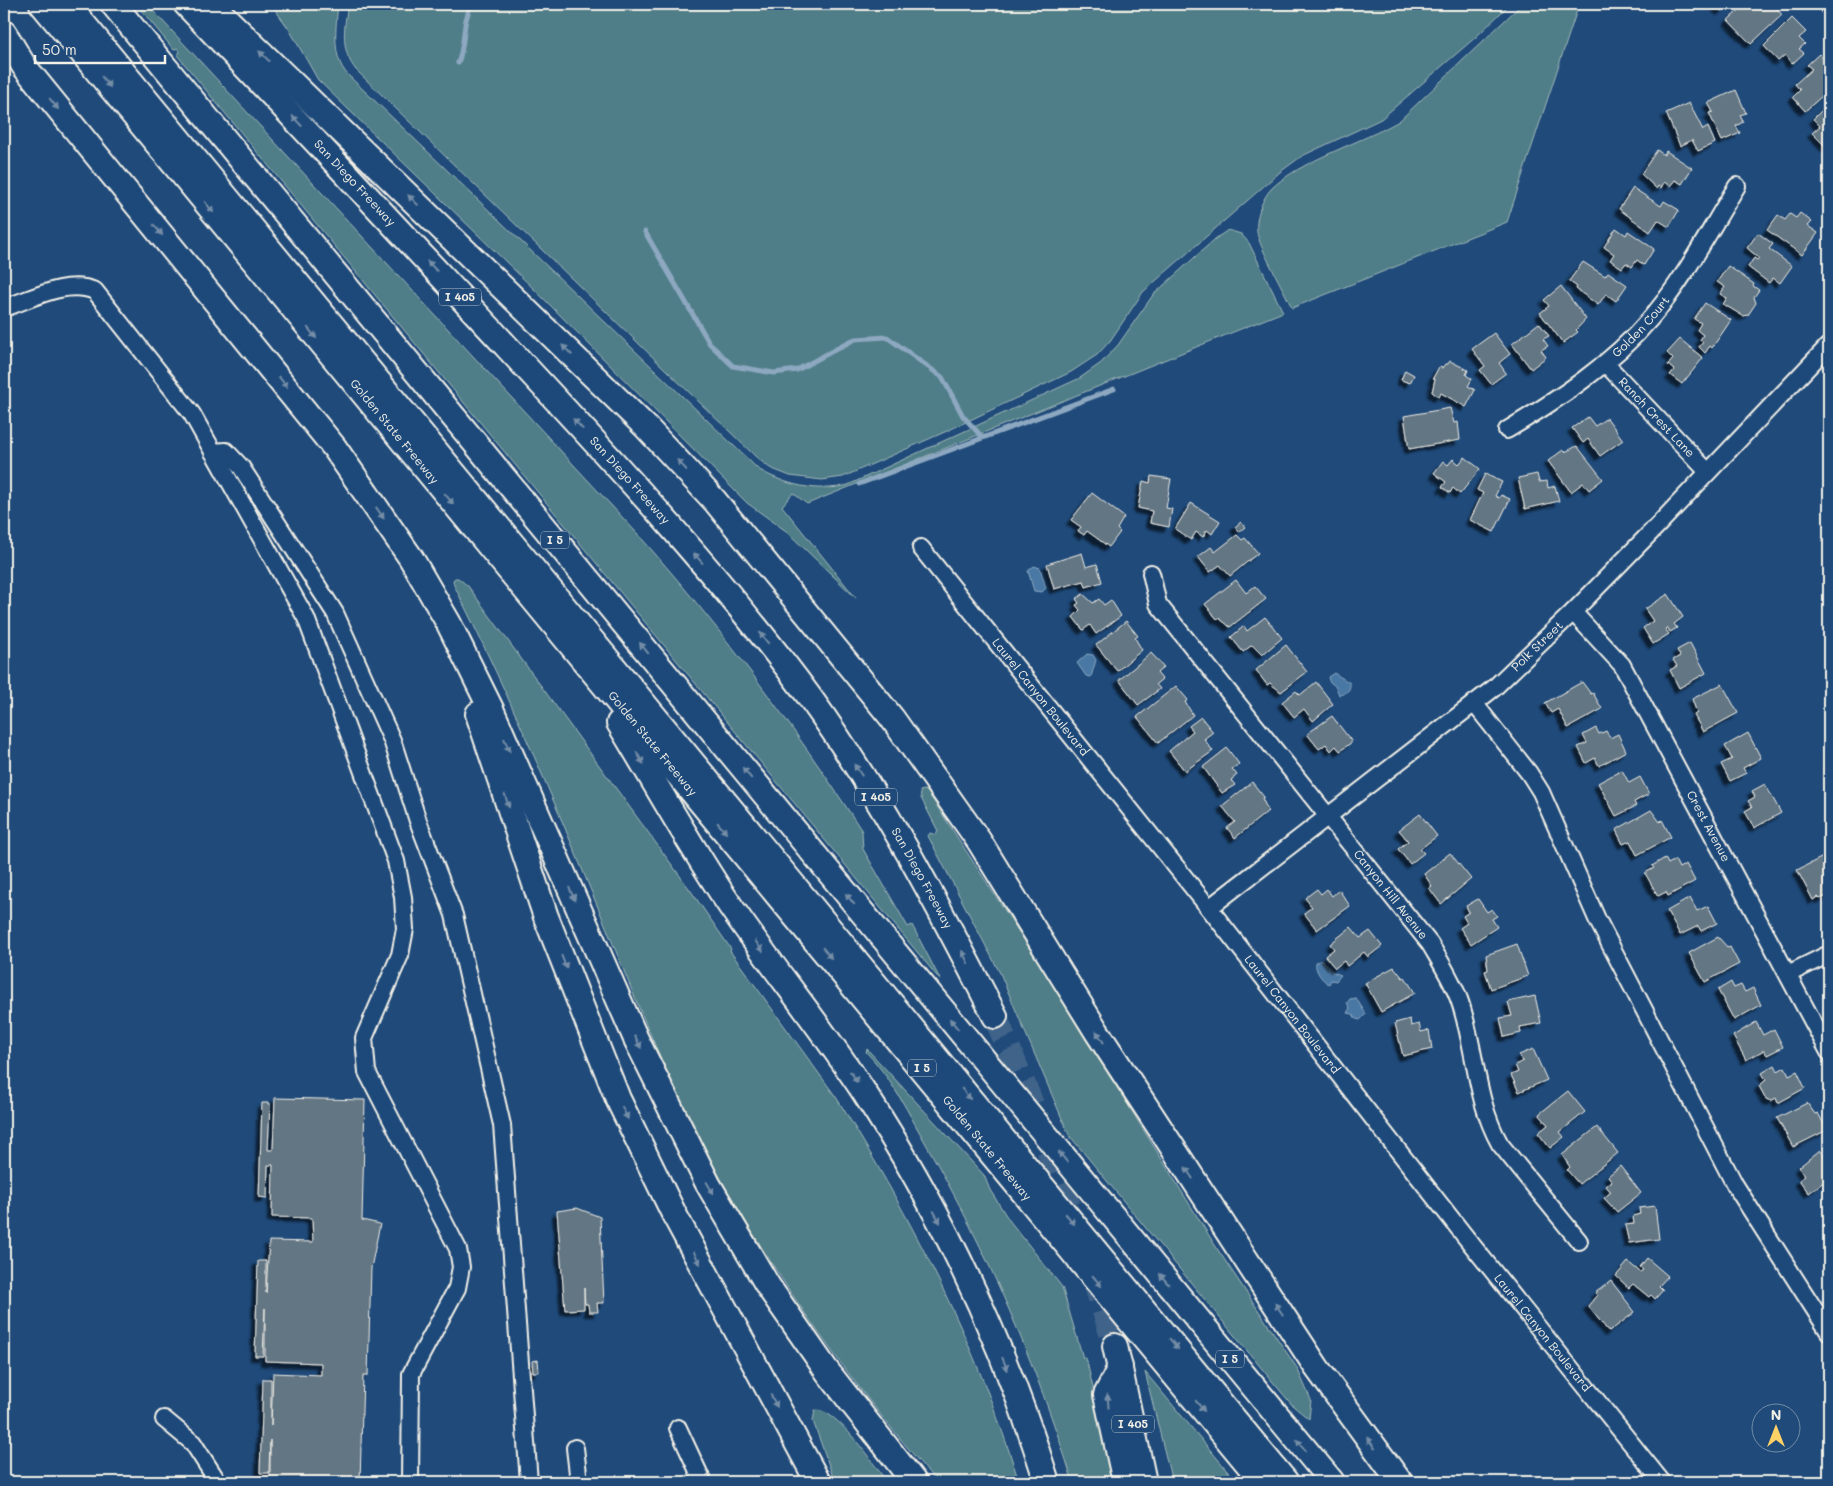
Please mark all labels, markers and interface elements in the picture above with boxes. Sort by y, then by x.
scale bar [35,32,165,64]
text: 50 m [42,39,77,59]
one-way arrow [258,50,270,62]
one-way arrow [100,75,111,88]
one-way arrow [49,98,60,111]
one-way arrow [291,116,303,128]
street label: San Diego Freeway [311,136,400,229]
one-way arrow [407,194,419,206]
one-way arrow [204,201,215,214]
one-way arrow [152,223,163,236]
one-way arrow [426,260,438,272]
road number: I 405 [439,288,481,306]
street label: Golden Court [1608,292,1673,360]
one-way arrow [307,326,318,339]
one-way arrow [561,344,573,356]
street label: Ranch Crest Lane [1616,373,1699,460]
street label: Golden State Freeway [347,375,443,487]
one-way arrow [277,376,288,388]
one-way arrow [572,418,584,430]
street label: San Diego Freeway [587,432,674,527]
one-way arrow [676,459,687,472]
one-way arrow [443,492,454,505]
one-way arrow [375,506,385,519]
road number: I 5 [541,532,569,548]
one-way arrow [692,552,704,564]
street label: Polk Street [1507,617,1566,674]
one-way arrow [758,632,769,645]
street label: Laurel Canyon Boulevard [989,634,1093,759]
one-way arrow [638,642,649,655]
street label: Golden State Freeway [605,687,701,799]
one-way arrow [503,738,511,752]
one-way arrow [636,752,645,765]
one-way arrow [853,764,863,777]
one-way arrow [742,767,753,780]
street label: Crest Avenue [1684,787,1735,864]
road number: I 405 [855,789,897,806]
one-way arrow [504,794,512,809]
one-way arrow [717,822,728,835]
street label: San Diego Freeway [888,824,957,931]
street label: Canyon Hill Avenue [1351,846,1432,942]
one-way arrow [569,887,577,901]
one-way arrow [845,893,856,906]
one-way arrow [754,939,764,952]
one-way arrow [821,946,833,958]
one-way arrow [961,950,969,964]
street label: Laurel Canyon Boulevard [1241,951,1344,1077]
one-way arrow [560,955,568,969]
one-way arrow [948,1018,959,1031]
one-way arrow [1096,1031,1105,1044]
one-way arrow [633,1035,642,1050]
road number: I 5 [908,1060,936,1076]
one-way arrow [849,1071,859,1084]
one-way arrow [961,1087,972,1100]
street label: Golden State Freeway [940,1092,1036,1203]
one-way arrow [621,1105,629,1120]
one-way arrow [1058,1151,1069,1164]
one-way arrow [1184,1167,1194,1180]
one-way arrow [706,1181,715,1194]
one-way arrow [933,1210,942,1224]
one-way arrow [1064,1213,1076,1225]
one-way arrow [693,1251,702,1265]
street label: Laurel Canyon Boulevard [1491,1270,1595,1395]
one-way arrow [1159,1273,1170,1286]
one-way arrow [1091,1274,1102,1287]
one-way arrow [1274,1302,1283,1316]
one-way arrow [1168,1338,1179,1351]
road number: I 5 [1216,1350,1244,1368]
one-way arrow [1002,1357,1010,1371]
one-way arrow [1104,1392,1112,1408]
one-way arrow [770,1394,778,1408]
one-way arrow [1195,1399,1206,1412]
north arrow [1750,1404,1800,1454]
text: N [1771,1405,1781,1424]
road number: I 405 [1112,1416,1154,1432]
one-way arrow [1366,1436,1376,1450]
one-way arrow [1295,1439,1307,1451]

